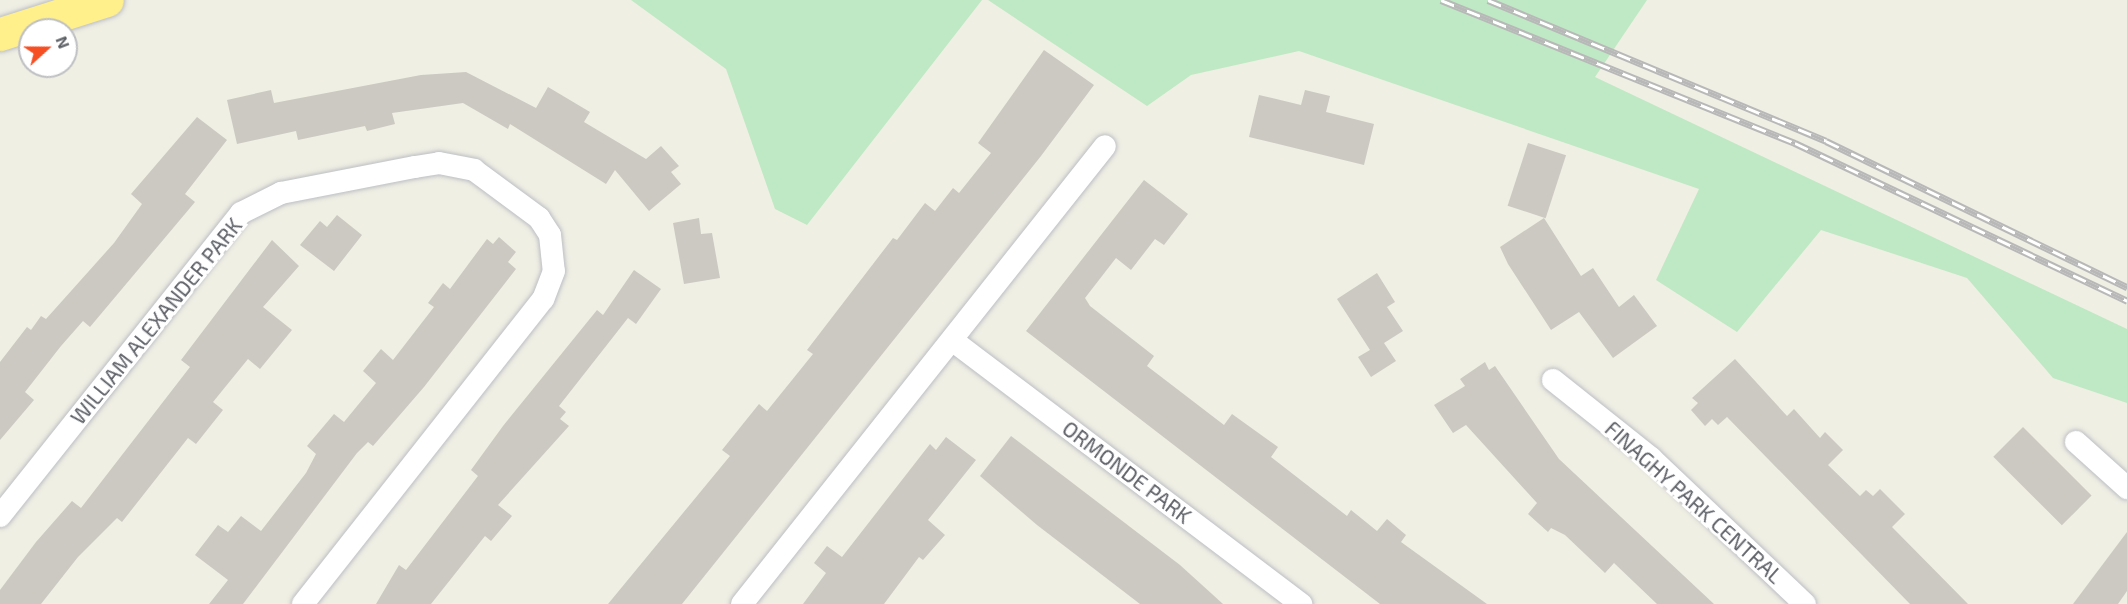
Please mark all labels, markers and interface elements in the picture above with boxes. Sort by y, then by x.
north arrow [18,18,78,78]
text: N [52,33,74,51]
street label: WILLIAM ALEXANDER PARK [65,213,247,429]
street label: ORMONDE PARK [1058,415,1196,529]
street label: FINAGHY PARK CENTRAL [1600,415,1788,589]

